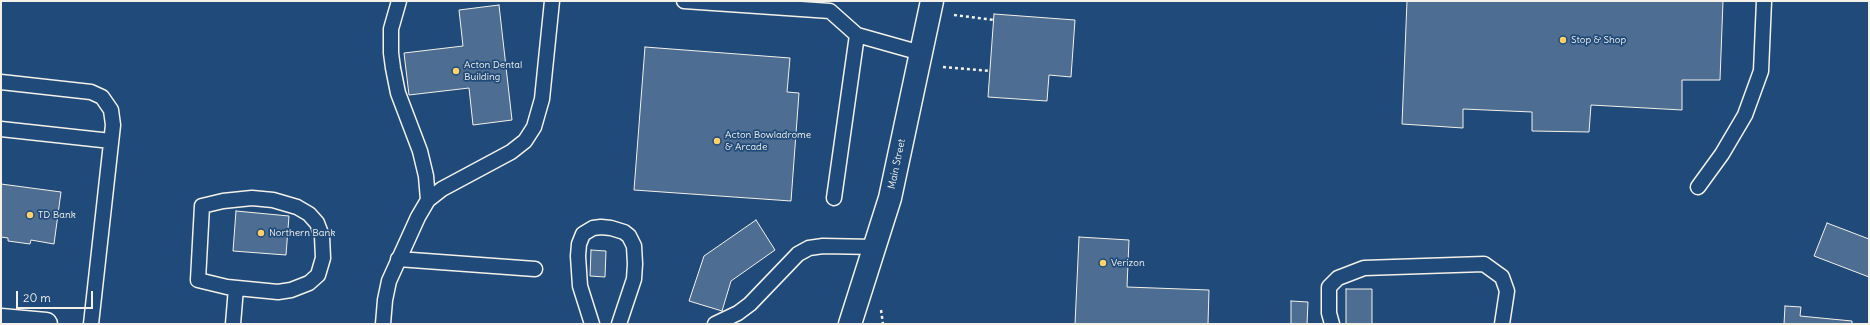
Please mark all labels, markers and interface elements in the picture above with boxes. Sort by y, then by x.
place label: Stop & Shop [1571,34,1626,46]
marker: Stop & Shop [1558,35,1568,45]
place label: Acton Dental Building [464,59,522,82]
marker: Acton Dental Building [451,66,461,76]
place label: Acton Bowladrome & Arcade [725,129,811,152]
marker: Acton Bowladrome & Arcade [712,136,722,146]
street label: Main Street [886,138,908,190]
place label: TD Bank [38,209,76,221]
marker: TD Bank [25,210,35,220]
place label: Northern Bank [269,227,335,239]
marker: Northern Bank [256,228,266,238]
place label: Verizon [1111,257,1145,269]
marker: Verizon [1098,258,1108,268]
scale bar [18,283,95,309]
text: 20 m [23,290,51,305]

